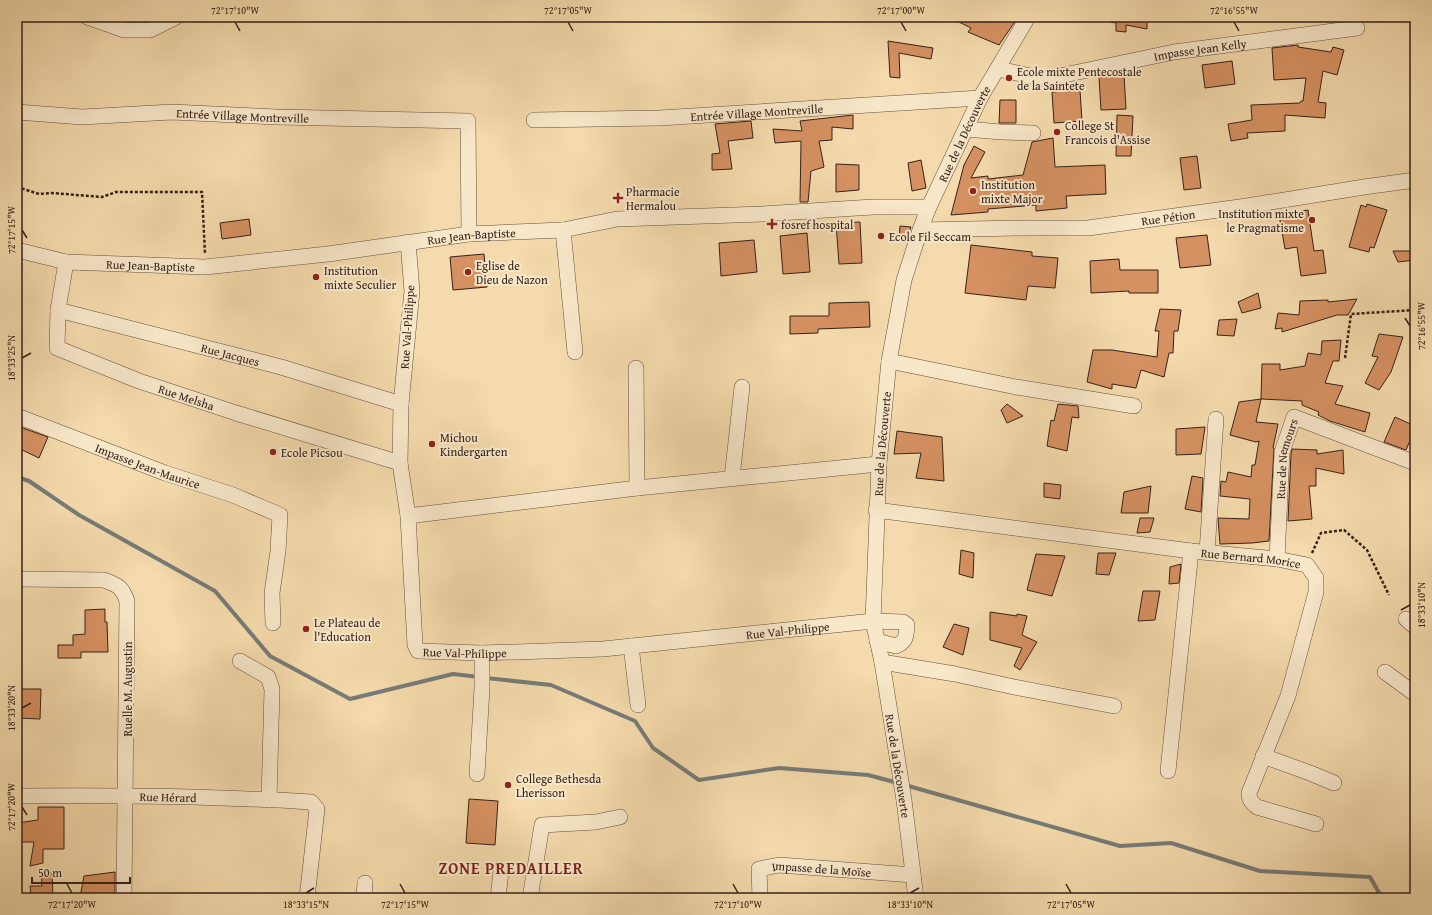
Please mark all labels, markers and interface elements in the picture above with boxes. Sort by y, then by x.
text: 72°17'10"W [211,3,259,18]
text: 72°17'05"W [544,3,592,18]
text: 72°17'00"W [877,3,925,18]
text: 72°16'55"W [1210,3,1258,18]
street label: Impasse Jean Kelly [1152,34,1247,65]
place label: Ecole mixte Pentecostale de la Saintete [1017,63,1142,94]
marker: Ecole mixte Pentecostale de la Saintete [1004,73,1014,83]
street label: Rue de la Découverte [933,82,994,185]
street label: Entrée Village Montreville [690,99,824,125]
street label: Entrée Village Montreville [176,104,310,126]
place label: College St Francois d'Assise [1065,117,1151,148]
marker: College St Francois d'Assise [1052,127,1062,137]
place label: Institution mixte Major [981,176,1043,207]
place label: Pharmacie Hermalou [626,183,680,214]
marker: Institution mixte Major [968,186,978,196]
marker: Pharmacie Hermalou [613,193,623,203]
street label: Rue Pétion [1140,205,1197,229]
place label: Institution mixte le Pragmatisme [1218,205,1304,236]
text: 72°17'15"W [4,206,19,254]
marker: Institution mixte le Pragmatisme [1307,215,1317,225]
place label: fosref hospital [781,216,854,233]
marker: fosref hospital [766,218,778,230]
street label: Rue Jean-Baptiste [426,224,517,248]
place label: Ecole Fil Seccam [889,228,971,245]
marker: Ecole Fil Seccam [876,231,886,241]
street label: Rue Jean-Baptiste [106,255,196,275]
place label: Eglise de Dieu de Nazon [476,257,548,288]
place label: Institution mixte Seculier [324,262,396,293]
marker: Eglise de Dieu de Nazon [463,267,473,277]
marker: Institution mixte Seculier [311,272,321,282]
street label: Rue Val-Philippe [396,284,418,369]
text: 72°16'55"W [1414,302,1429,350]
text: 18°33'25"N [4,335,19,381]
street label: Rue Jacques [199,338,262,370]
street label: Rue Melsha [156,380,217,414]
street label: Rue de la Découverte [869,390,895,496]
street label: Rue de Nemours [1271,416,1301,500]
place label: Michou Kindergarten [440,429,508,460]
street label: Impasse Jean-Maurice [93,438,203,493]
marker: Michou Kindergarten [427,439,437,449]
place label: Ecole Picsou [281,444,343,461]
marker: Ecole Picsou [268,447,278,457]
street label: Rue Bernard Morice [1200,543,1303,572]
text: 18°33'10"N [1414,582,1429,628]
place label: Le Plateau de l'Education [314,614,381,645]
street label: Rue Val-Philippe [745,617,831,643]
marker: Le Plateau de l'Education [301,624,311,634]
street label: Ruelle M. Augustin [119,641,136,736]
street label: Rue Val-Philippe [423,643,507,662]
text: 18°33'20"N [4,685,19,731]
street label: Rue de la Découverte [881,713,915,820]
place label: College Bethesda Lherisson [516,770,601,801]
marker: College Bethesda Lherisson [503,780,513,790]
text: 72°17'20"W [4,783,19,831]
street label: Rue Hérard [139,788,197,806]
district label: ZONE PREDAILLER [438,856,584,880]
street label: Impasse de la Moïse [770,856,872,880]
scale bar [32,859,130,885]
text: 50 m [38,864,62,881]
text: 72°17'20"W [48,897,96,912]
text: 18°33'15"N [283,897,329,912]
text: 72°17'15"W [381,897,429,912]
text: 72°17'10"W [714,897,762,912]
text: 18°33'10"N [887,897,933,912]
text: 72°17'05"W [1047,897,1095,912]

